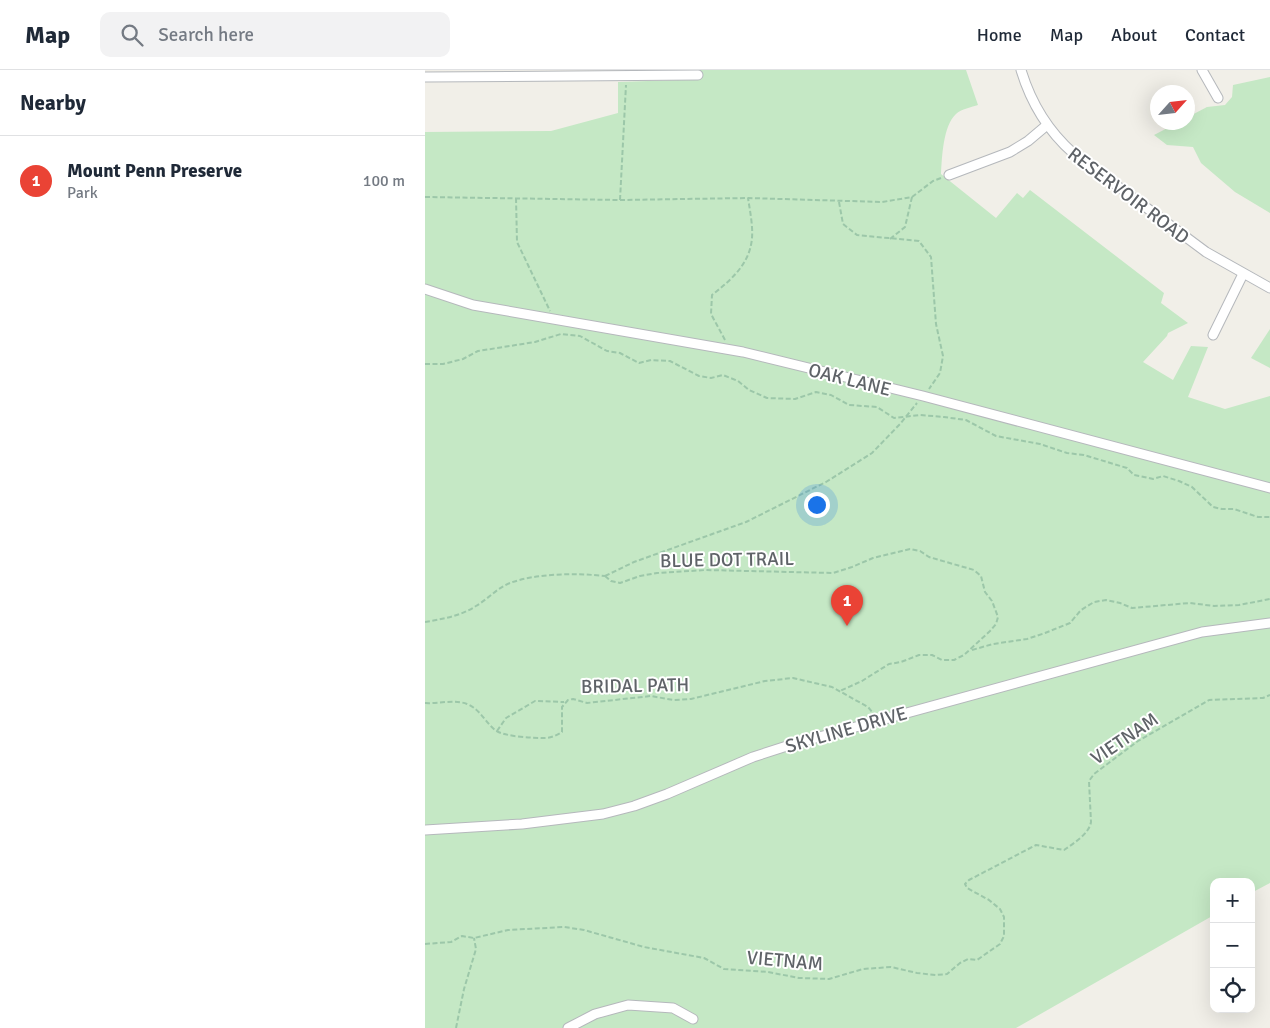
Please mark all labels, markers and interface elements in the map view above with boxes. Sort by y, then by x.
search box [100,12,450,57]
text: Map [25,20,70,50]
icon: search [118,21,146,49]
text: Search here [158,23,254,47]
text: Home [977,24,1022,46]
text: Map [1050,24,1083,46]
text: About [1111,24,1157,46]
text: Contact [1185,24,1245,46]
north arrow [1150,85,1195,130]
text: Nearby [20,90,86,116]
street label: RESERVOIR ROAD [1063,142,1194,249]
text: Mount Penn Preserve [67,159,242,183]
text: 1 [32,171,40,191]
text: 100 m [363,171,405,191]
text: Park [67,183,98,203]
street label: OAK LANE [806,358,894,402]
your location [804,492,830,518]
street label: BLUE DOT TRAIL [660,547,794,573]
pin: 1 [831,585,863,626]
street label: BRIDAL PATH [581,673,689,699]
street label: SKYLINE DRIVE [783,701,910,759]
street label: VIETNAM [1086,708,1163,770]
map controls [1210,878,1255,1013]
button: + [1210,878,1255,923]
button: − [1210,923,1255,968]
street label: VIETNAM [746,946,824,976]
button: locate [1210,968,1255,1013]

